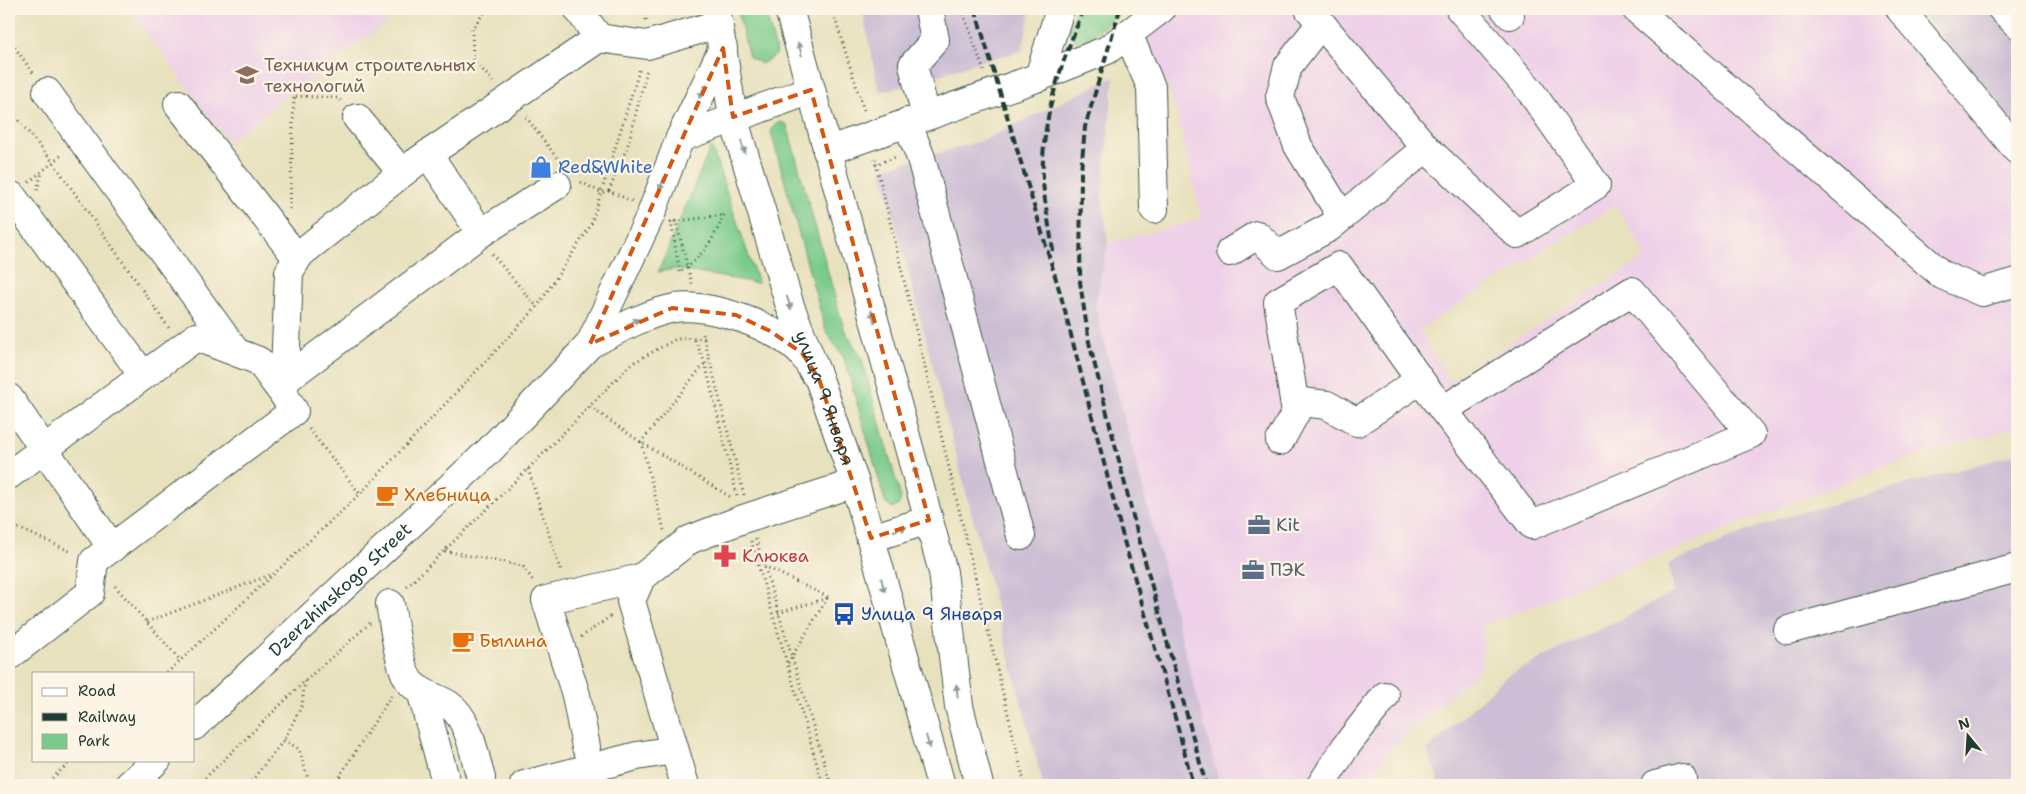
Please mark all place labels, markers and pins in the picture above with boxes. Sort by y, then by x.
place label: Техникум строительных технологий [264,53,476,98]
school or university icon: Техникум строительных технологий [234,62,260,88]
shop icon: Red&White [528,154,554,180]
place label: Red&White [558,155,653,179]
cafe icon: Хлебница [374,482,400,508]
place label: Хлебница [404,483,491,507]
office icon: Kit [1246,512,1272,538]
place label: Kit [1276,513,1300,537]
pharmacy icon: Клюква [712,543,738,569]
place label: Клюква [742,544,809,568]
office icon: ПЭК [1240,557,1266,583]
place label: ПЭК [1270,558,1306,582]
bus stop icon: Улица 9 Января [831,601,857,627]
place label: Улица 9 Января [861,602,1003,626]
cafe icon: Былина [450,628,476,654]
place label: Былина [479,629,547,653]

